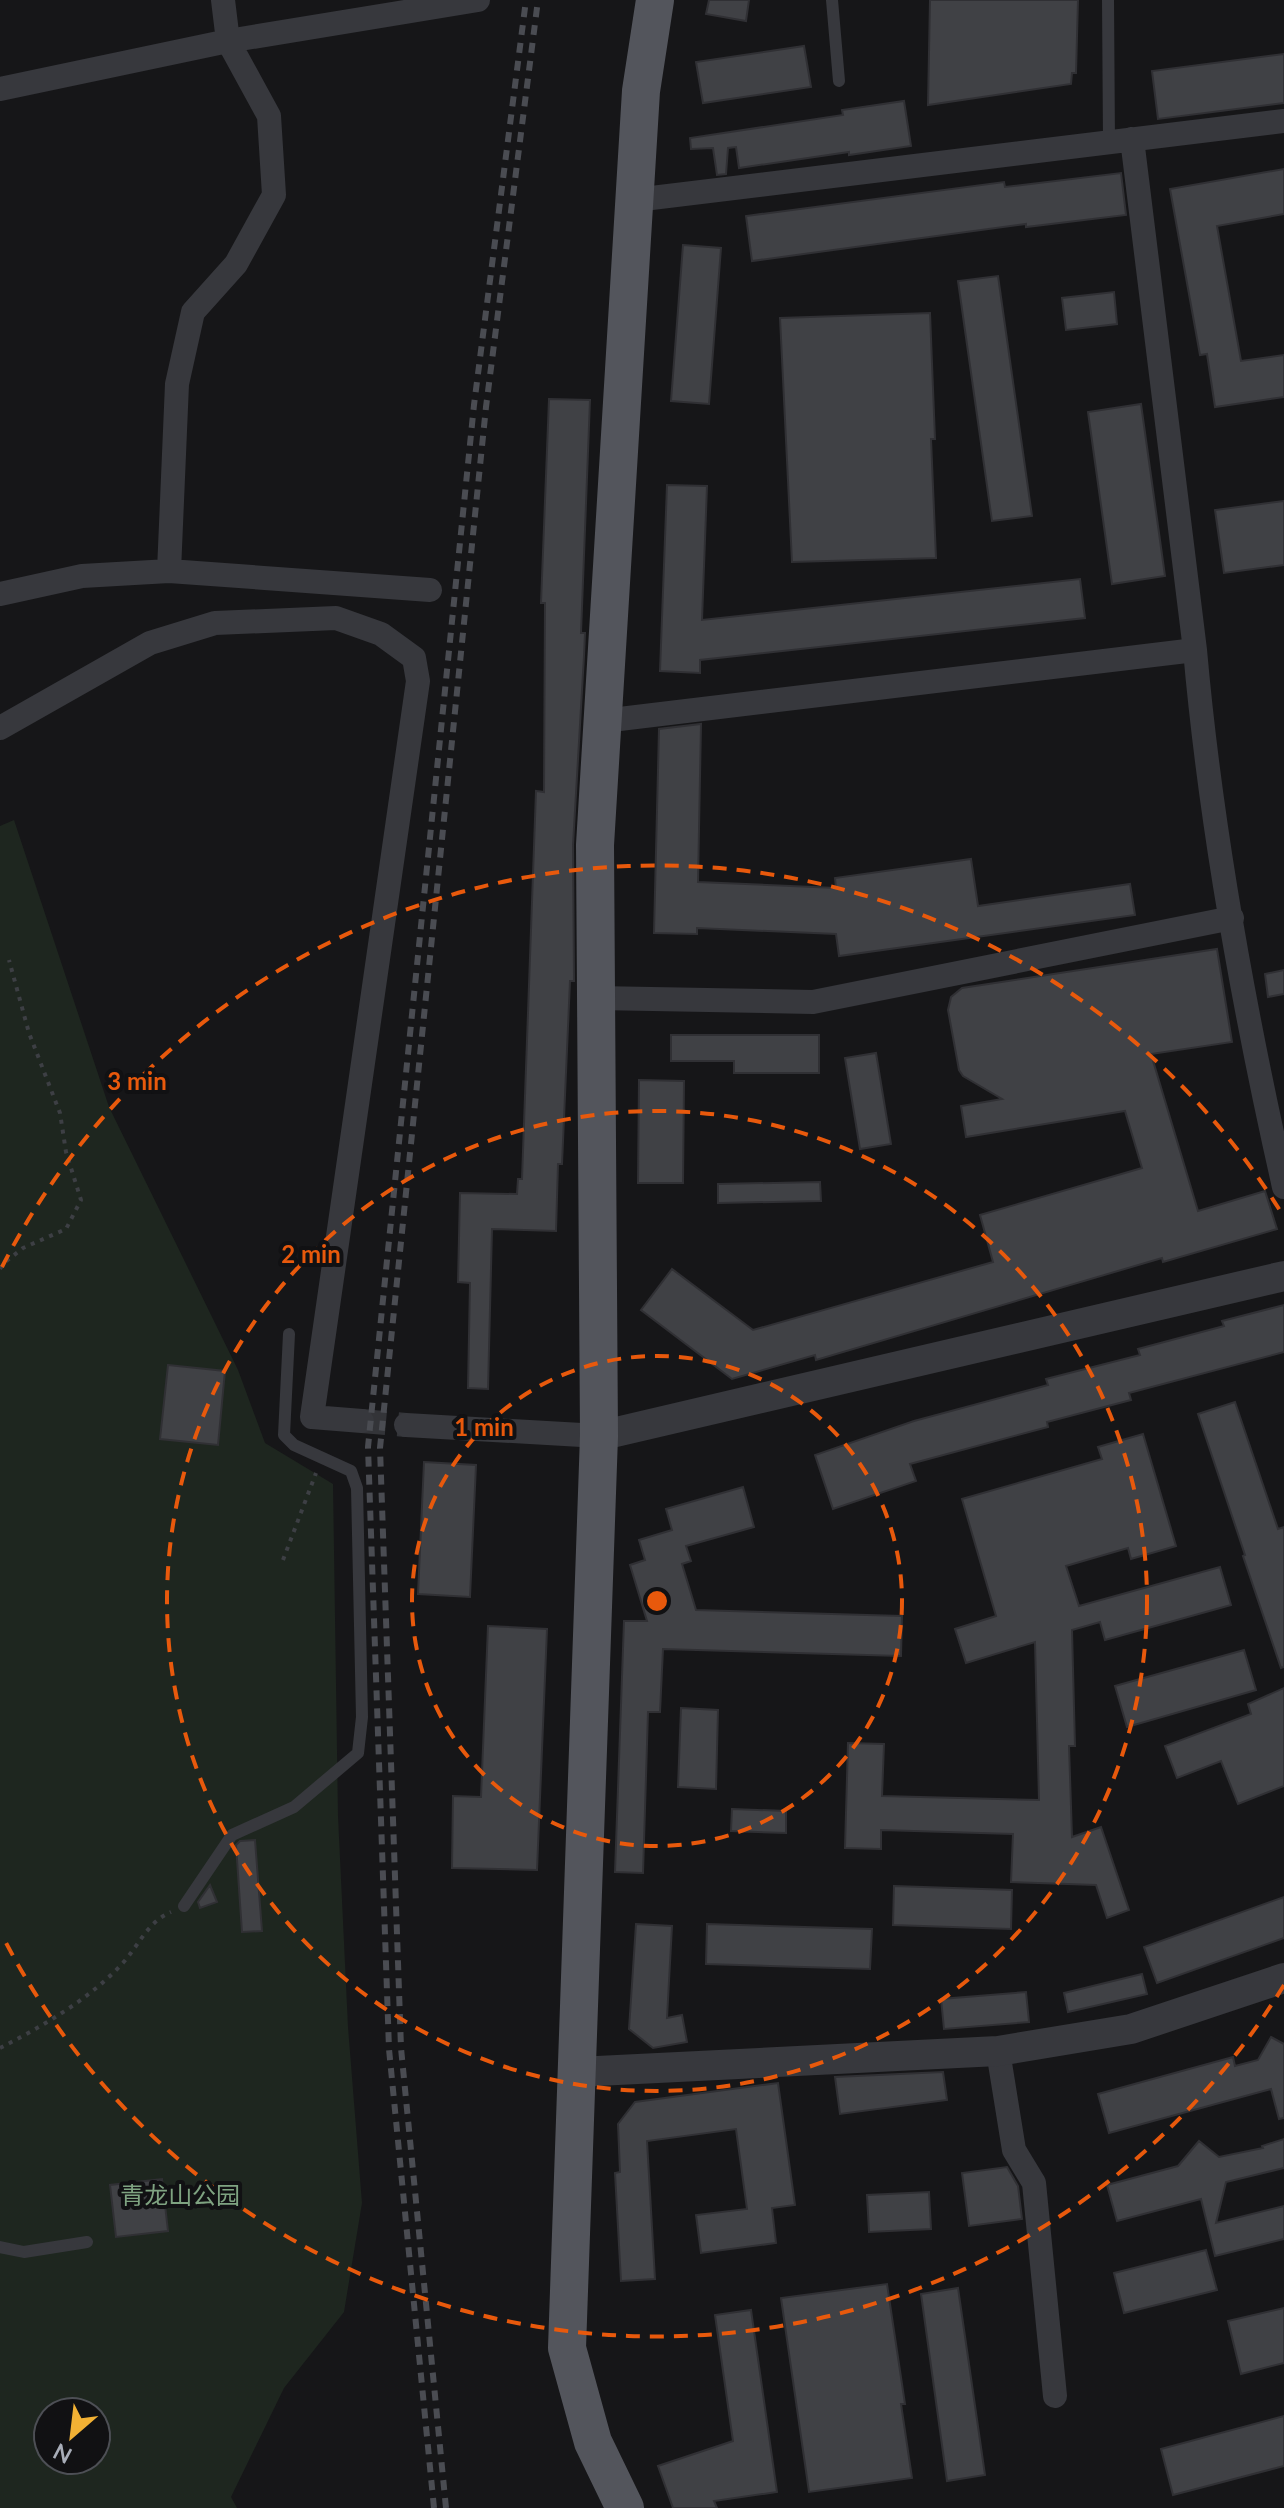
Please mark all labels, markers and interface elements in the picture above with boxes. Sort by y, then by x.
text: 3 min [107,1066,167,1095]
text: 2 min [281,1239,341,1268]
text: 1 min [454,1412,514,1441]
centre of rings [643,1587,671,1615]
park label: 青龙山公园 [120,2180,240,2209]
north arrow [32,2396,112,2476]
text: N [49,2438,76,2470]

